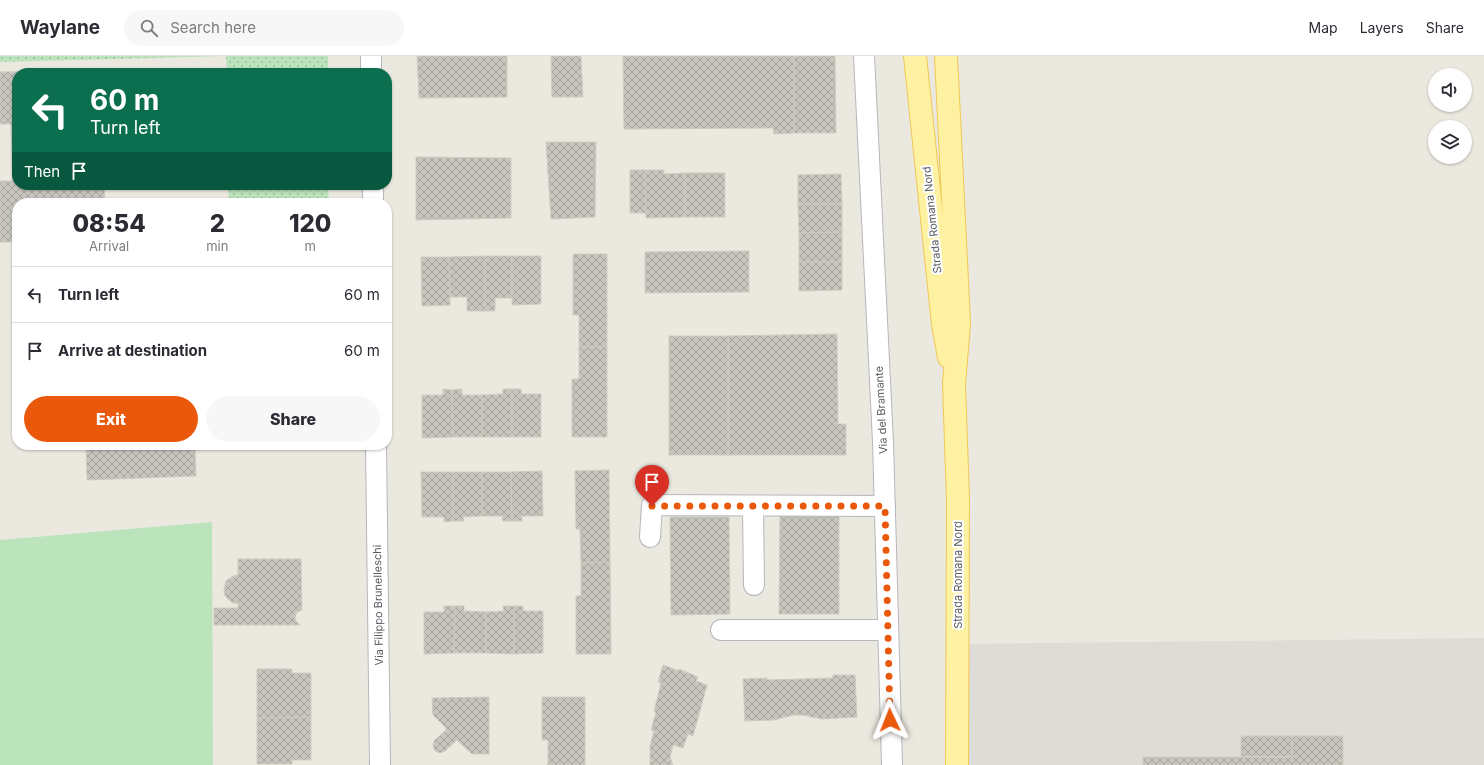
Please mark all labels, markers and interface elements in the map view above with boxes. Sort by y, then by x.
search box [124,10,404,46]
text: Waylane [20,16,100,39]
icon: search [138,17,160,39]
text: Search here [170,18,256,37]
text: Map [1309,19,1338,36]
text: Layers [1360,19,1404,36]
text: Share [1426,19,1464,36]
map controls [1428,68,1472,164]
button: sound [1428,68,1472,112]
text: 60 m [90,83,159,117]
icon: left [24,84,76,136]
text: Turn left [90,117,160,138]
button: layers [1428,120,1472,164]
icon: arrive [68,160,90,182]
text: Then [24,162,60,181]
street label: Strada Romana Nord [919,166,945,274]
text: 08:54 [73,209,146,238]
text: 2 [210,209,225,238]
text: 120 [289,209,331,238]
text: Arrival [89,238,129,254]
text: min [206,238,228,254]
text: m [305,238,316,254]
icon: left [24,284,46,306]
text: Turn left [58,285,119,304]
text: 60 m [344,285,380,304]
icon: arrive [24,340,46,362]
text: Arrive at destination [58,341,207,360]
text: 60 m [344,341,380,360]
street label: Via del Bramante [872,366,890,454]
button: Exit [24,396,198,442]
button: Share [206,396,380,442]
pin [635,465,669,506]
icon: arrive [641,471,663,493]
street label: Strada Romana Nord [951,521,965,629]
street label: Via Filippo Brunelleschi [370,544,386,666]
position arrow [869,699,911,741]

